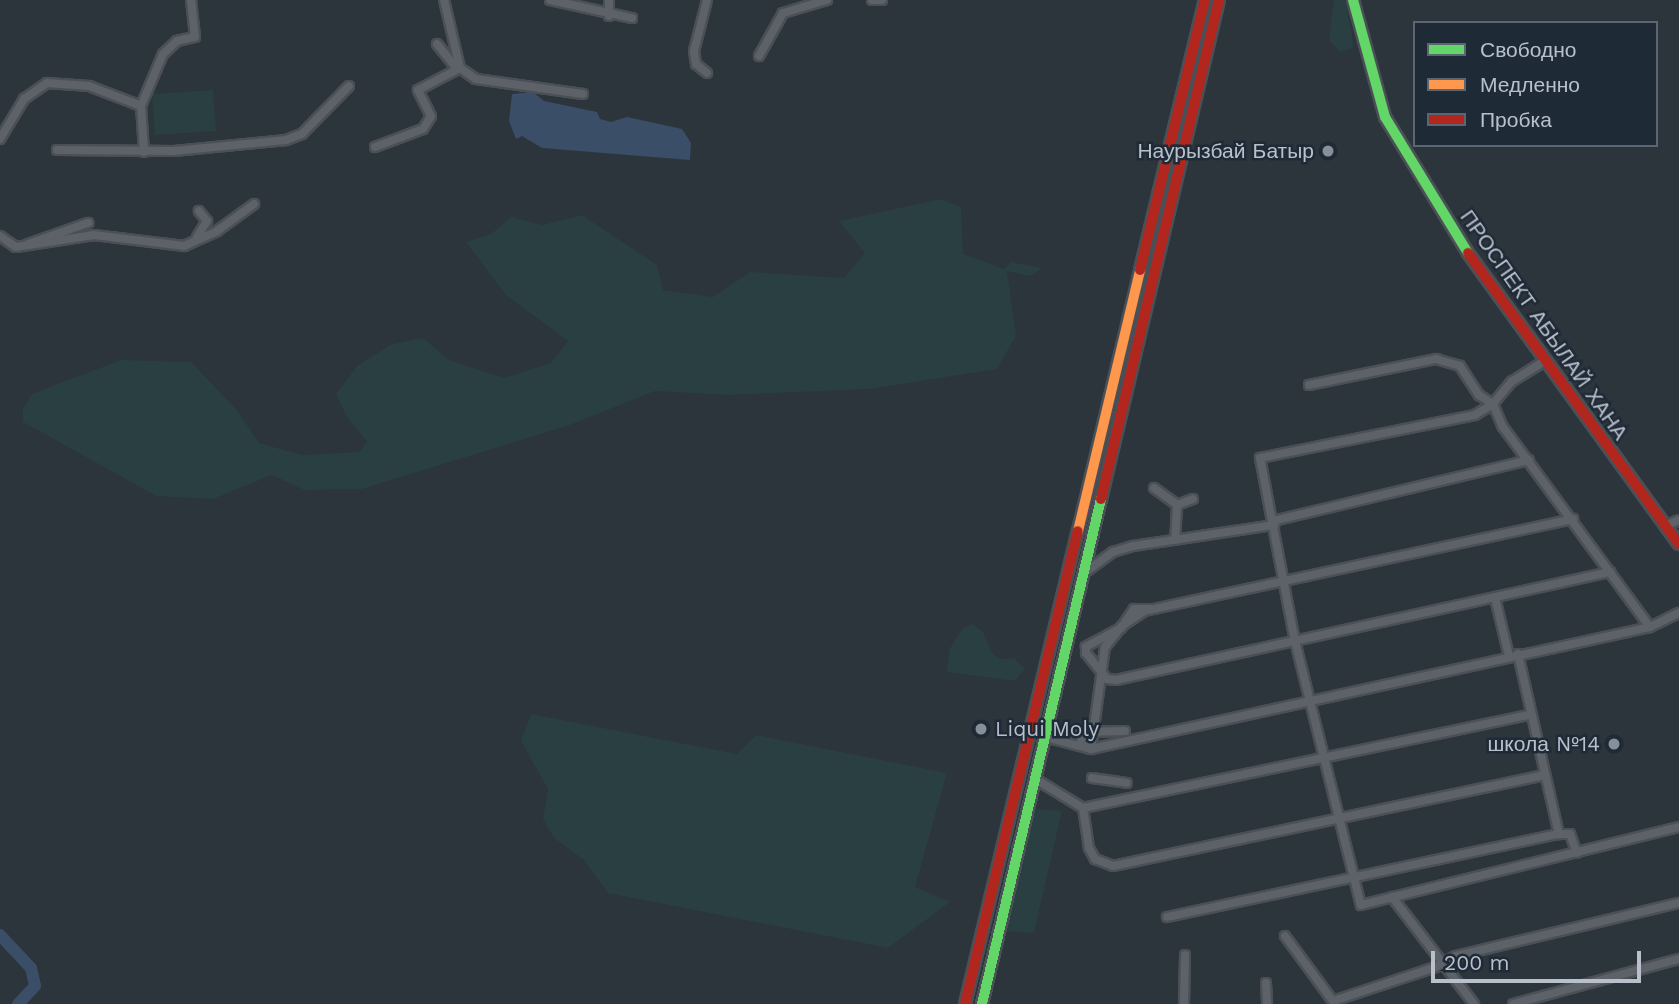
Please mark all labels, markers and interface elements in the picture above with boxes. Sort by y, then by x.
legend [1413,21,1658,147]
text: Свободно [1480,37,1577,62]
text: Медленно [1480,72,1580,97]
text: Пробка [1480,107,1552,132]
place label: Наурызбай Батыр [1137,138,1314,164]
marker: Наурызбай Батыр [1320,143,1336,159]
street label: ПРОСПЕКТ АБЫЛАЙ ХАНА [1455,205,1633,445]
place label: Liqui Moly [995,716,1099,742]
marker: Liqui Moly [973,721,989,737]
place label: школа №14 [1487,731,1600,757]
marker: школа №14 [1606,736,1622,752]
scale bar [1434,937,1644,981]
text: 200 m [1444,950,1510,975]

